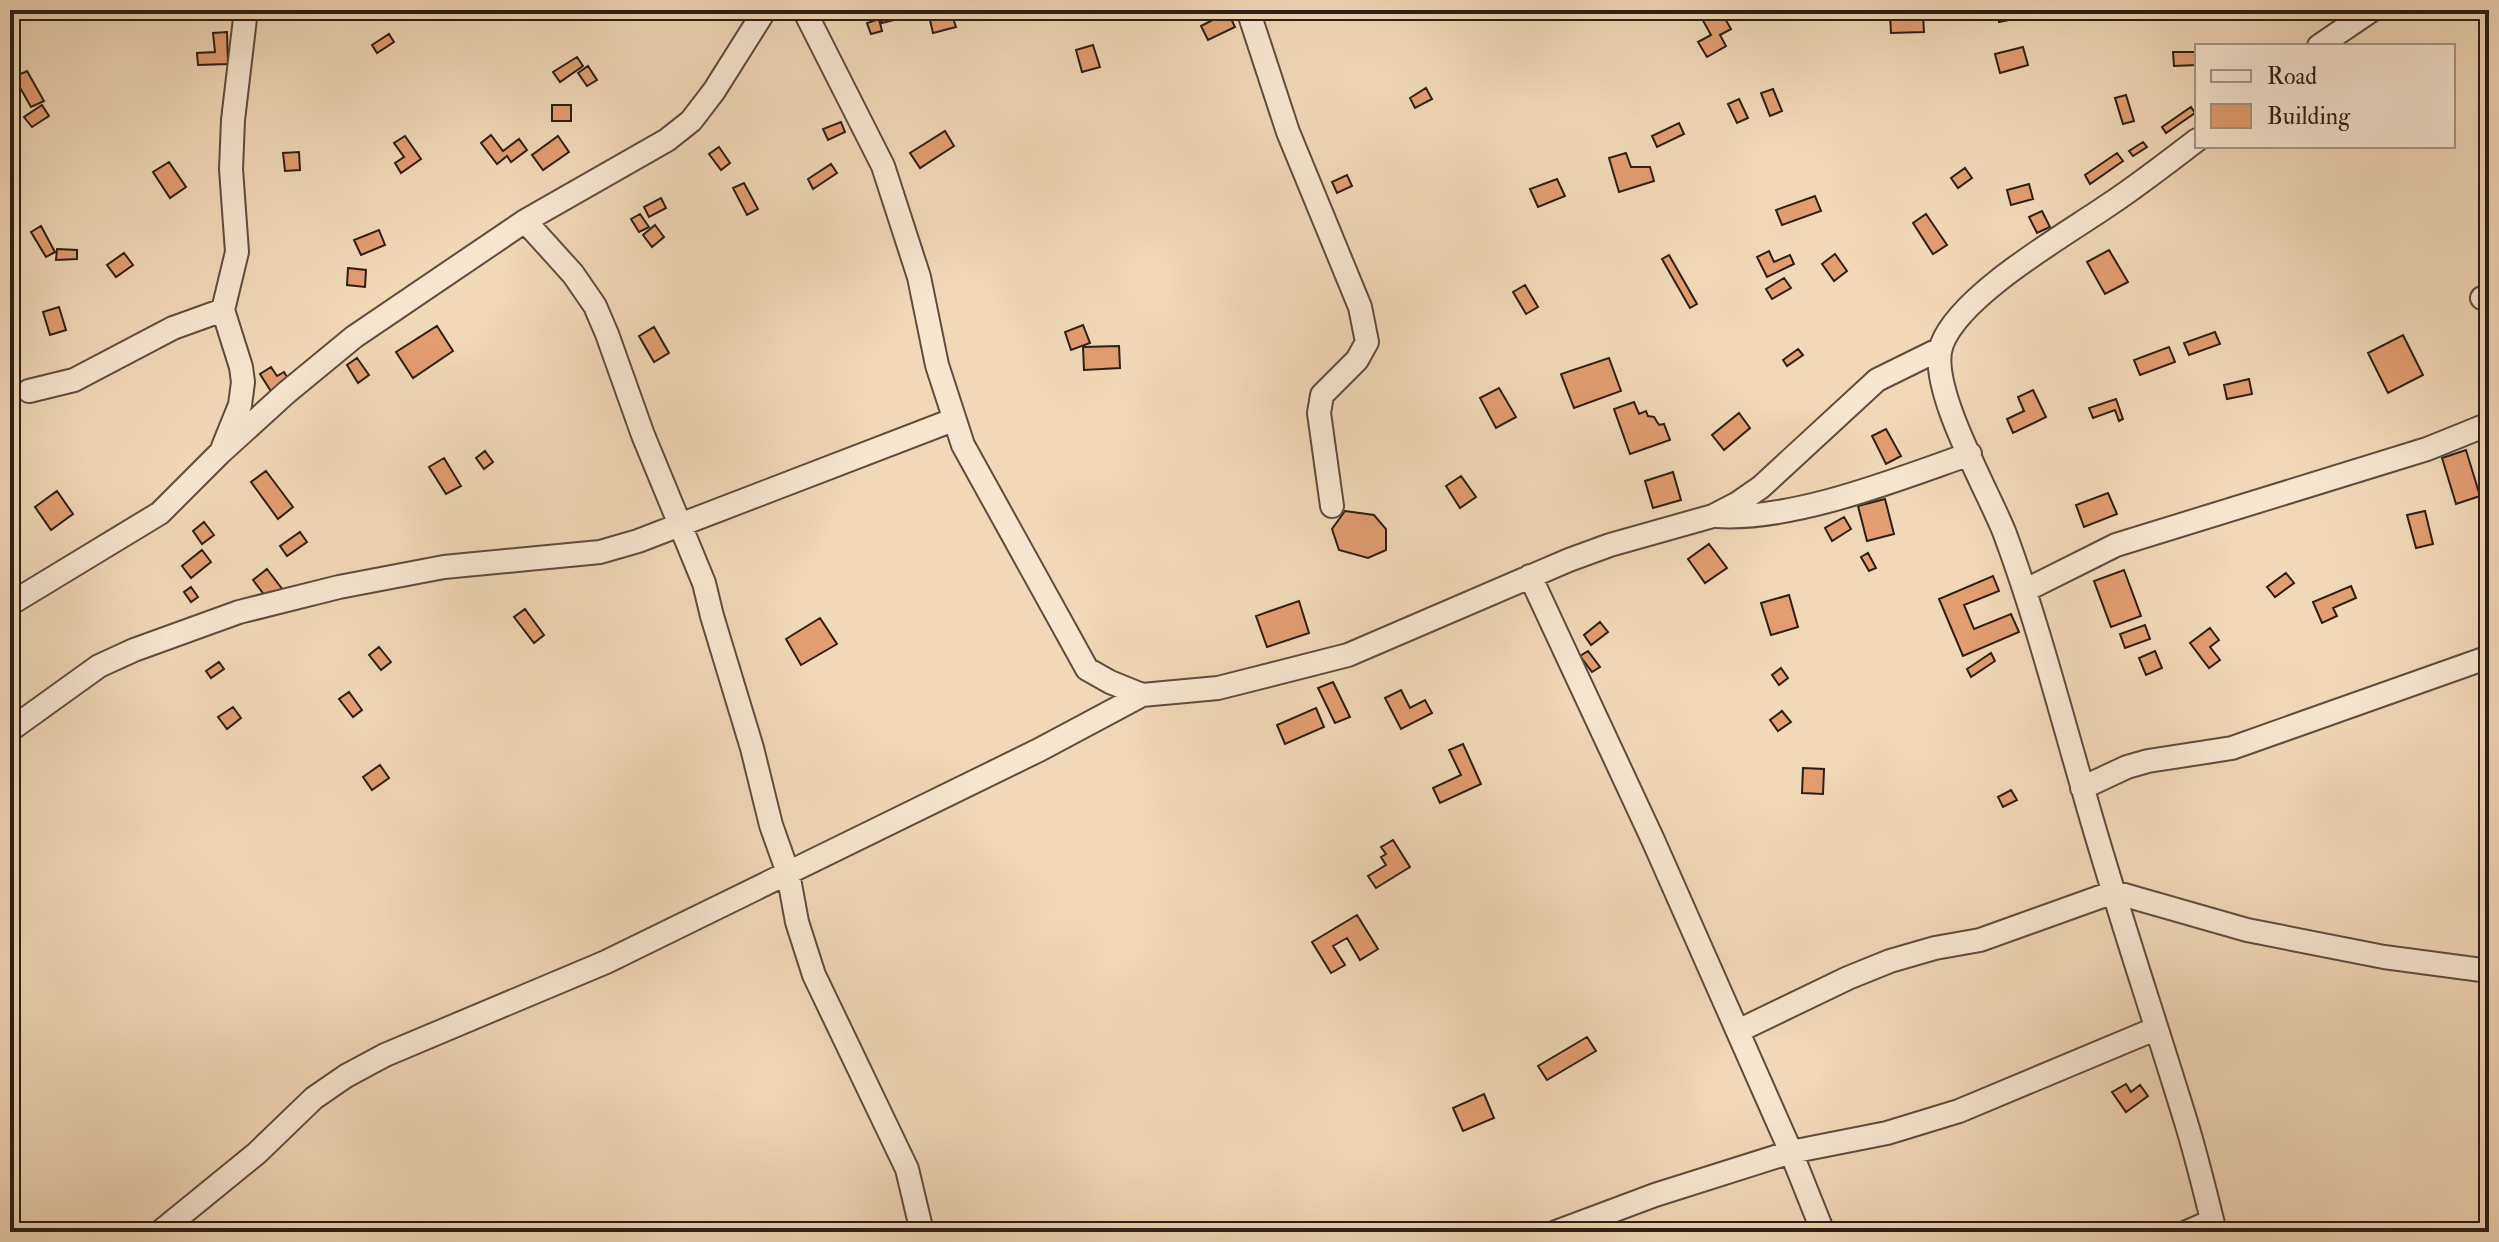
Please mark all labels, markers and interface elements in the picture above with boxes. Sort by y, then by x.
legend [2195,44,2455,148]
text: Road [2267,61,2317,92]
text: Building [2267,101,2351,132]

